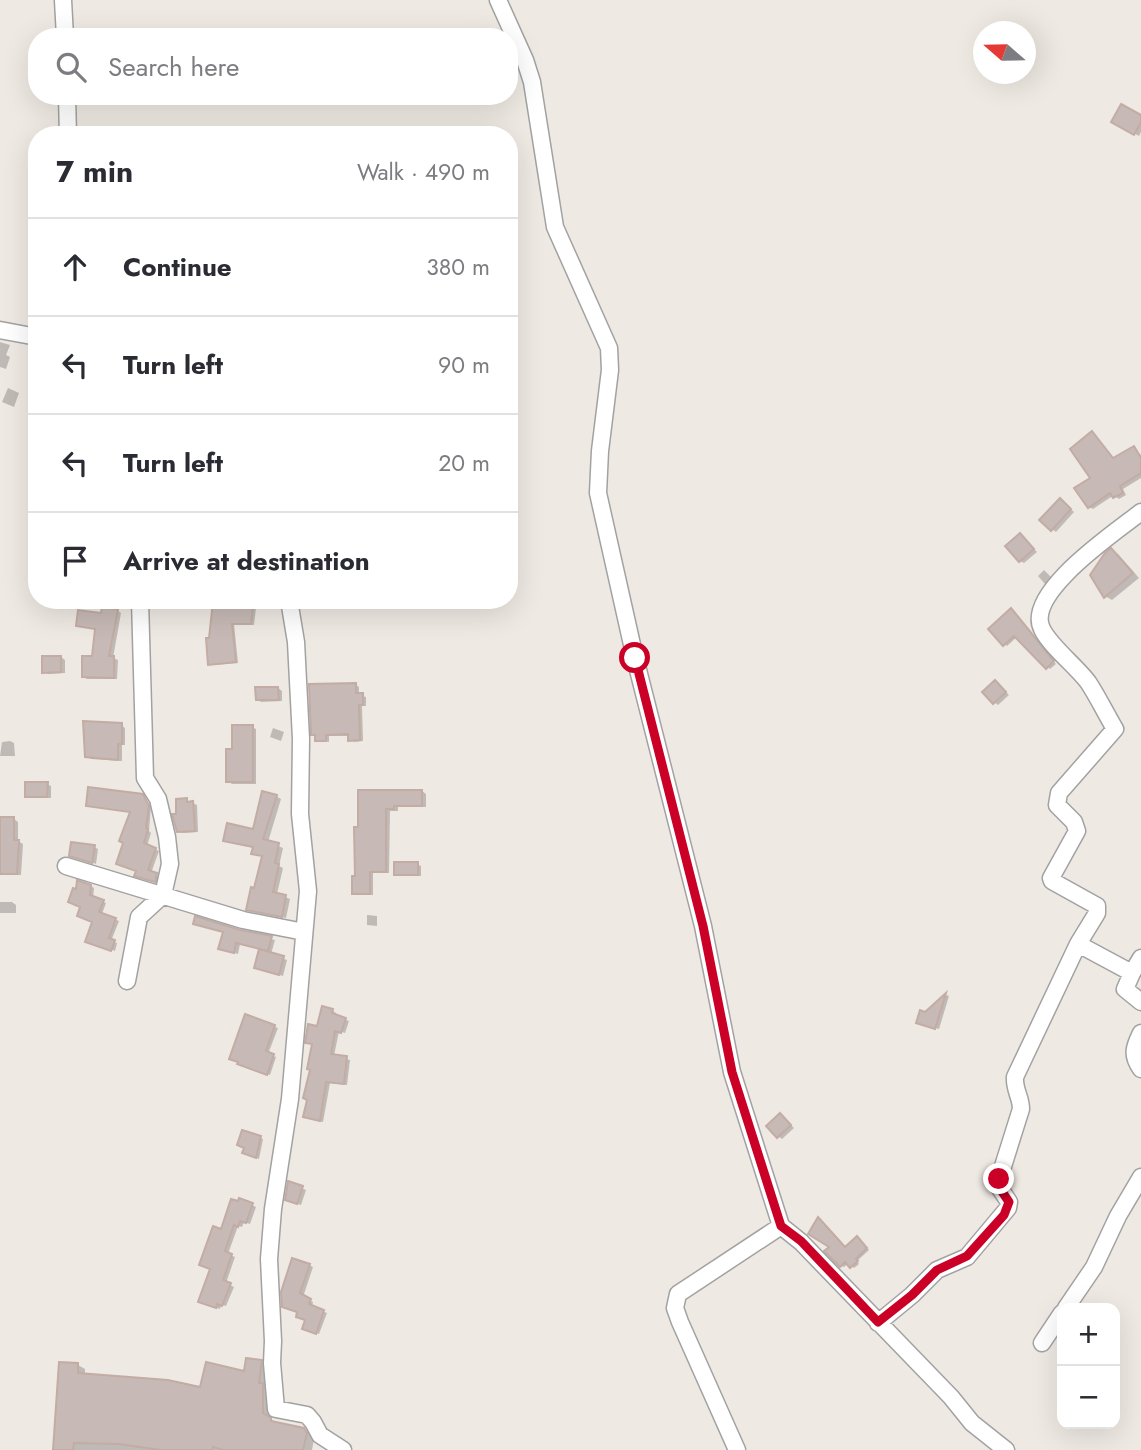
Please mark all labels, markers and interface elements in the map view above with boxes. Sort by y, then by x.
north arrow [973,21,1036,84]
search box [28,28,518,105]
icon: search [52,48,90,86]
text: Search here [108,48,240,86]
text: 7 min [56,150,133,193]
text: Walk · 490 m [357,155,490,189]
icon: ahead [56,248,94,286]
text: Continue [123,248,232,286]
text: 380 m [426,250,490,284]
icon: left [56,346,94,384]
text: Turn left [123,346,223,384]
text: 90 m [438,348,490,382]
icon: left [56,444,94,482]
text: Turn left [123,444,223,482]
text: 20 m [438,446,490,480]
icon: arrive [56,542,94,580]
text: Arrive at destination [123,542,370,580]
route start [619,642,650,673]
route end [983,1163,1014,1194]
map controls [1057,1303,1120,1429]
button: + [1057,1303,1120,1366]
button: − [1057,1366,1120,1429]

